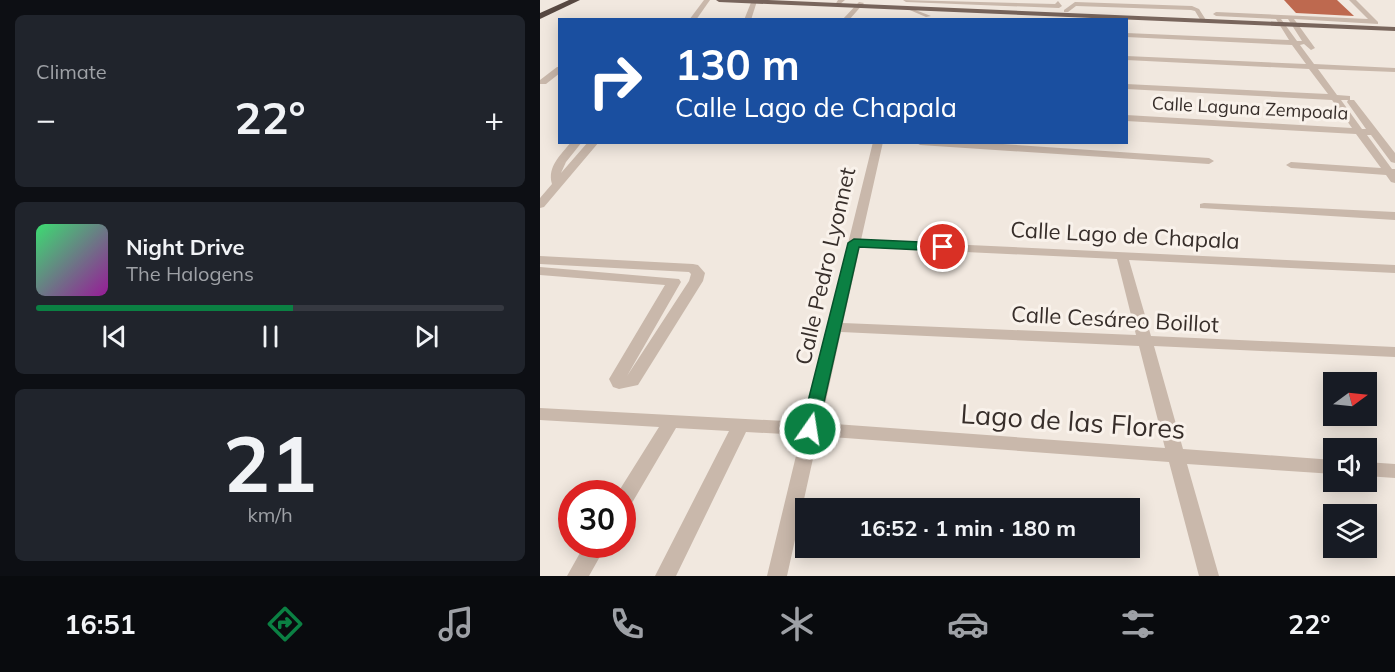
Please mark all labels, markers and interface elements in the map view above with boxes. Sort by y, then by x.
text: 130 m [675,38,800,91]
icon: right [576,42,654,120]
text: Climate [36,59,107,84]
text: 22° [234,89,306,145]
text: Calle Lago de Chapala [675,90,957,124]
street label: Calle Laguna Zempoala [1151,91,1349,125]
text: − [36,98,56,139]
text: + [484,98,504,139]
street label: Calle Pedro Lyonnet [789,164,861,367]
street label: Calle Lago de Chapala [1010,215,1240,255]
pin [917,221,968,272]
icon: arrive [926,230,959,263]
text: Night Drive [126,233,245,261]
text: The Halogens [126,261,254,286]
street label: Calle Cesáreo Boillot [1010,300,1220,338]
icon: previous [98,320,131,353]
icon: pause [254,320,287,353]
icon: next [410,320,443,353]
north arrow [1323,372,1377,426]
map controls [1323,372,1377,558]
street label: Lago de las Flores [959,396,1187,446]
position arrow [778,397,842,461]
text: 21 [223,414,317,512]
button: sound [1323,438,1377,492]
speed limit sign: 30 [558,480,636,558]
text: km/h [247,502,293,527]
button: layers [1323,504,1377,558]
text: 16:52 · 1 min · 180 m [859,514,1076,542]
icon: directions [264,603,306,645]
icon: music [435,603,477,645]
icon: phone [606,603,648,645]
icon: climate [776,603,818,645]
icon: car [947,603,989,645]
icon: filters [1117,603,1159,645]
text: 16:51 [64,607,136,641]
text: 22° [1288,607,1331,641]

